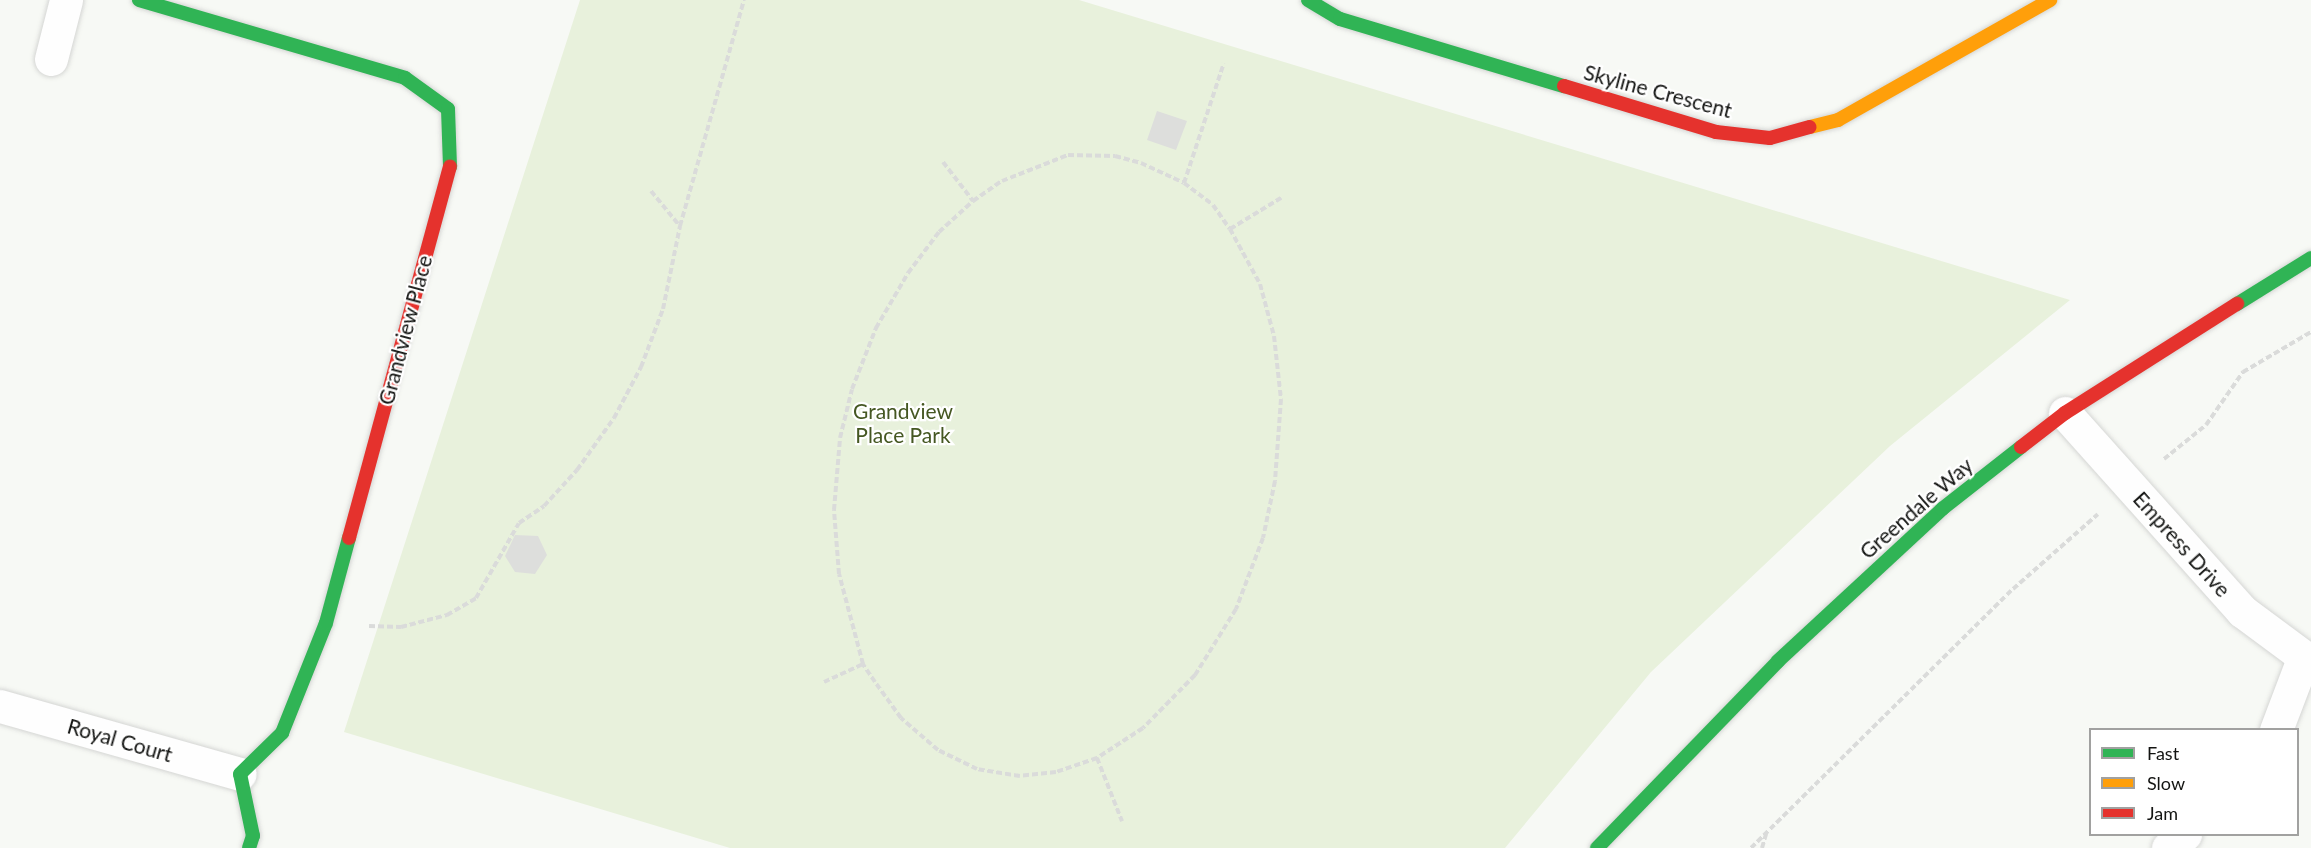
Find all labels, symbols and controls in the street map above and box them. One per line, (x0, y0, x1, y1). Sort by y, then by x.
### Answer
street label: Skyline Crescent (1581, 59, 1735, 123)
street label: Grandview Place (373, 252, 437, 408)
park label: Grandview Place Park (853, 398, 953, 448)
street label: Greendale Way (1854, 452, 1978, 564)
street label: Empress Drive (2128, 486, 2236, 602)
street label: Royal Court (65, 713, 175, 767)
legend (2089, 728, 2299, 836)
text: Fast (2147, 742, 2179, 764)
text: Slow (2147, 772, 2185, 794)
text: Jam (2147, 802, 2178, 824)

